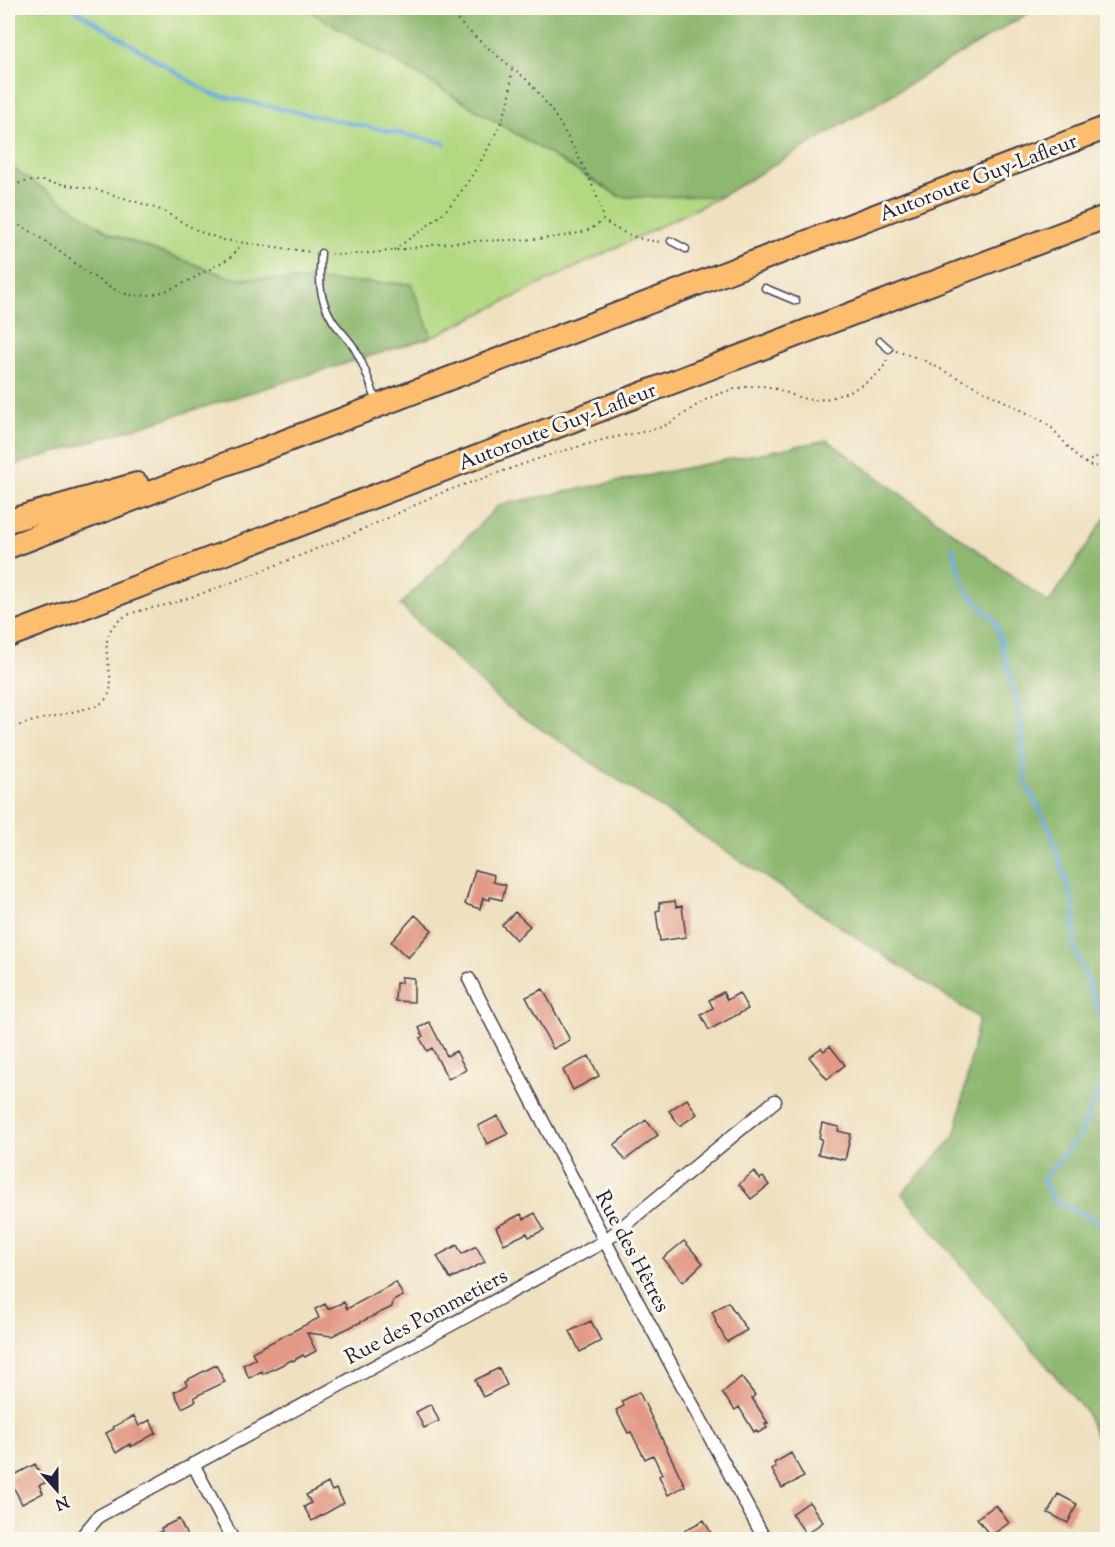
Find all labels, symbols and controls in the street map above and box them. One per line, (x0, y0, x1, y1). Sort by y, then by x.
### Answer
street label: Autoroute Guy-Lafleur (875, 127, 1082, 230)
street label: Autoroute Guy-Lafleur (454, 376, 661, 479)
street label: Rue des Hêtres (586, 1186, 676, 1318)
street label: Rue des Pommetiers (340, 1262, 514, 1373)
north arrow (27, 1460, 87, 1520)
text: N (51, 1489, 72, 1515)

